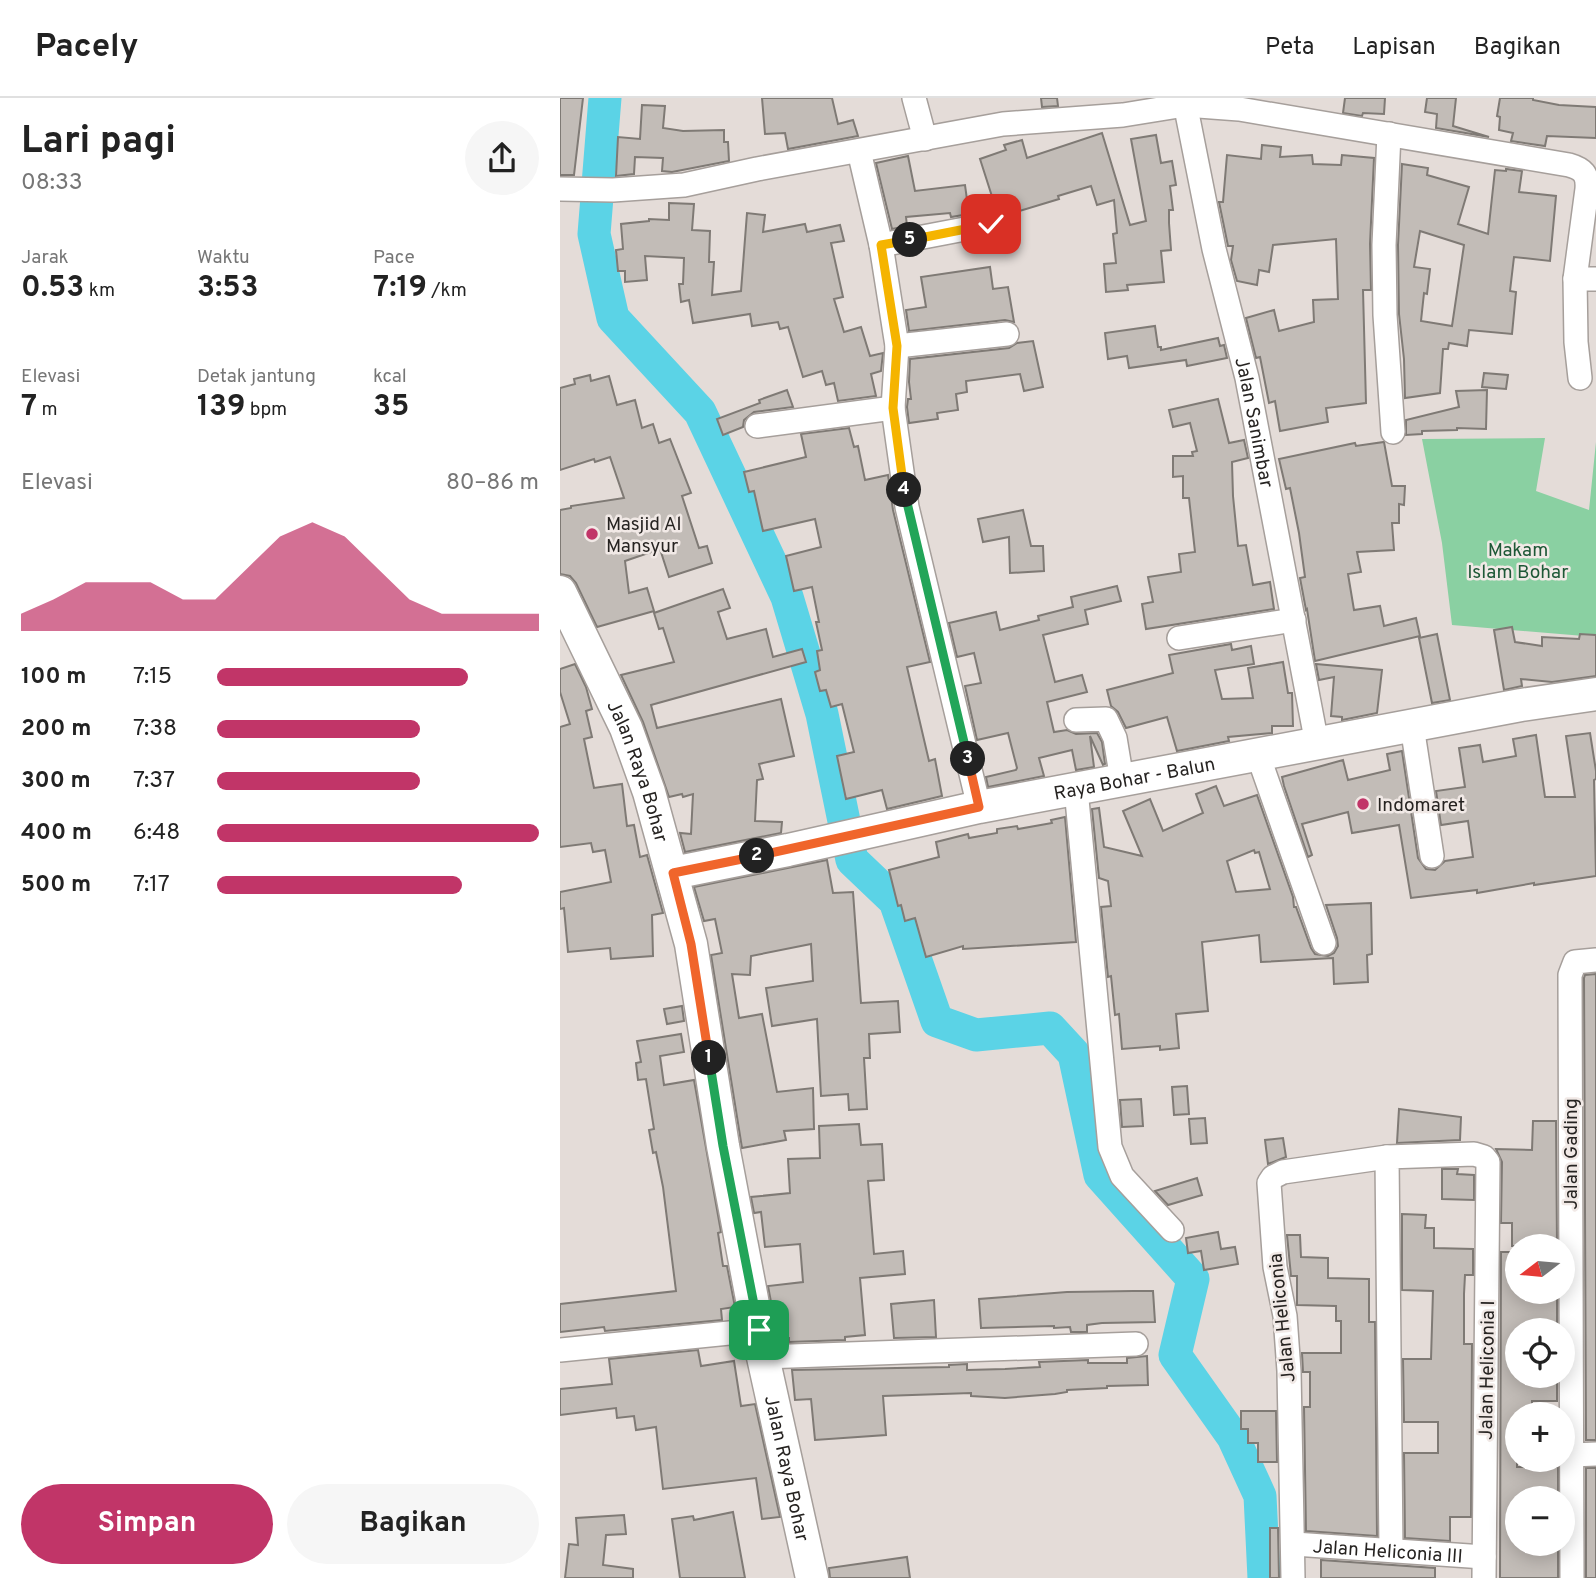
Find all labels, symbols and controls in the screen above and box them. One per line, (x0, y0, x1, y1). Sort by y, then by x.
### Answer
text: Pacely (35, 27, 138, 69)
text: Peta (1265, 33, 1314, 63)
text: Lapisan (1352, 33, 1436, 63)
text: Bagikan (1474, 33, 1561, 63)
text: Lari pagi (21, 118, 176, 167)
button: share (465, 121, 539, 195)
text: 08:33 (21, 169, 83, 198)
pin (961, 194, 1021, 254)
icon: check (972, 205, 1010, 243)
pin: 5 (892, 222, 928, 258)
text: 5 (904, 227, 915, 251)
text: Jarak (21, 246, 69, 270)
text: Waktu (197, 246, 250, 270)
text: Pace (373, 246, 415, 270)
text: 0.53 (21, 270, 84, 307)
text: 3:53 (197, 270, 259, 307)
text: 7:19 (373, 270, 427, 307)
text: km (84, 279, 115, 303)
text: /km (427, 279, 467, 303)
street label: Jalan Sanimbar (1228, 355, 1278, 490)
text: Elevasi (21, 365, 80, 389)
text: Detak jantung (197, 365, 316, 389)
text: kcal (373, 365, 407, 389)
text: 7 (21, 389, 37, 426)
text: 139 (197, 389, 245, 426)
text: 35 (373, 389, 409, 426)
text: m (37, 398, 58, 422)
text: bpm (245, 398, 287, 422)
text: Elevasi (21, 469, 93, 498)
text: 80–86 m (446, 469, 539, 498)
pin: 4 (886, 472, 922, 508)
text: 4 (897, 477, 910, 501)
place label: Masjid Al Mansyur (606, 513, 682, 559)
marker: Masjid Al Mansyur (584, 526, 600, 542)
park label: Makam Islam Bohar (1467, 539, 1569, 585)
text: 100 m (21, 663, 86, 692)
text: 7:15 (133, 663, 172, 692)
street label: Jalan Raya Bohar (600, 697, 672, 846)
text: 200 m (21, 715, 91, 744)
text: 7:38 (133, 715, 177, 744)
pin: 3 (950, 742, 986, 776)
text: 3 (962, 746, 973, 770)
street label: Raya Bohar - Balun (1052, 753, 1217, 807)
text: 300 m (21, 767, 91, 796)
text: 7:37 (133, 767, 175, 796)
place label: Indomaret (1377, 794, 1465, 818)
marker: Indomaret (1355, 796, 1371, 812)
text: 400 m (21, 819, 92, 848)
text: 6:48 (133, 819, 180, 848)
pin: 2 (740, 838, 774, 874)
text: 2 (751, 843, 762, 867)
text: 500 m (21, 871, 91, 900)
text: 7:17 (133, 871, 170, 900)
pin: 1 (692, 1040, 726, 1076)
text: 1 (705, 1045, 712, 1069)
street label: Jalan Gading (1560, 1098, 1584, 1210)
north arrow (1505, 1234, 1575, 1304)
map controls (1505, 1234, 1575, 1556)
street label: Jalan Heliconia (1264, 1252, 1302, 1384)
pin (729, 1300, 789, 1360)
street label: Jalan Heliconia I (1475, 1300, 1501, 1440)
icon: arrive (740, 1311, 778, 1349)
button: locate (1505, 1318, 1575, 1388)
street label: Jalan Raya Bohar (758, 1393, 814, 1545)
button: + (1505, 1402, 1575, 1472)
button: Simpan (21, 1484, 273, 1564)
button: Bagikan (287, 1484, 539, 1564)
button: − (1505, 1486, 1575, 1556)
street label: Jalan Heliconia III (1312, 1535, 1463, 1570)

